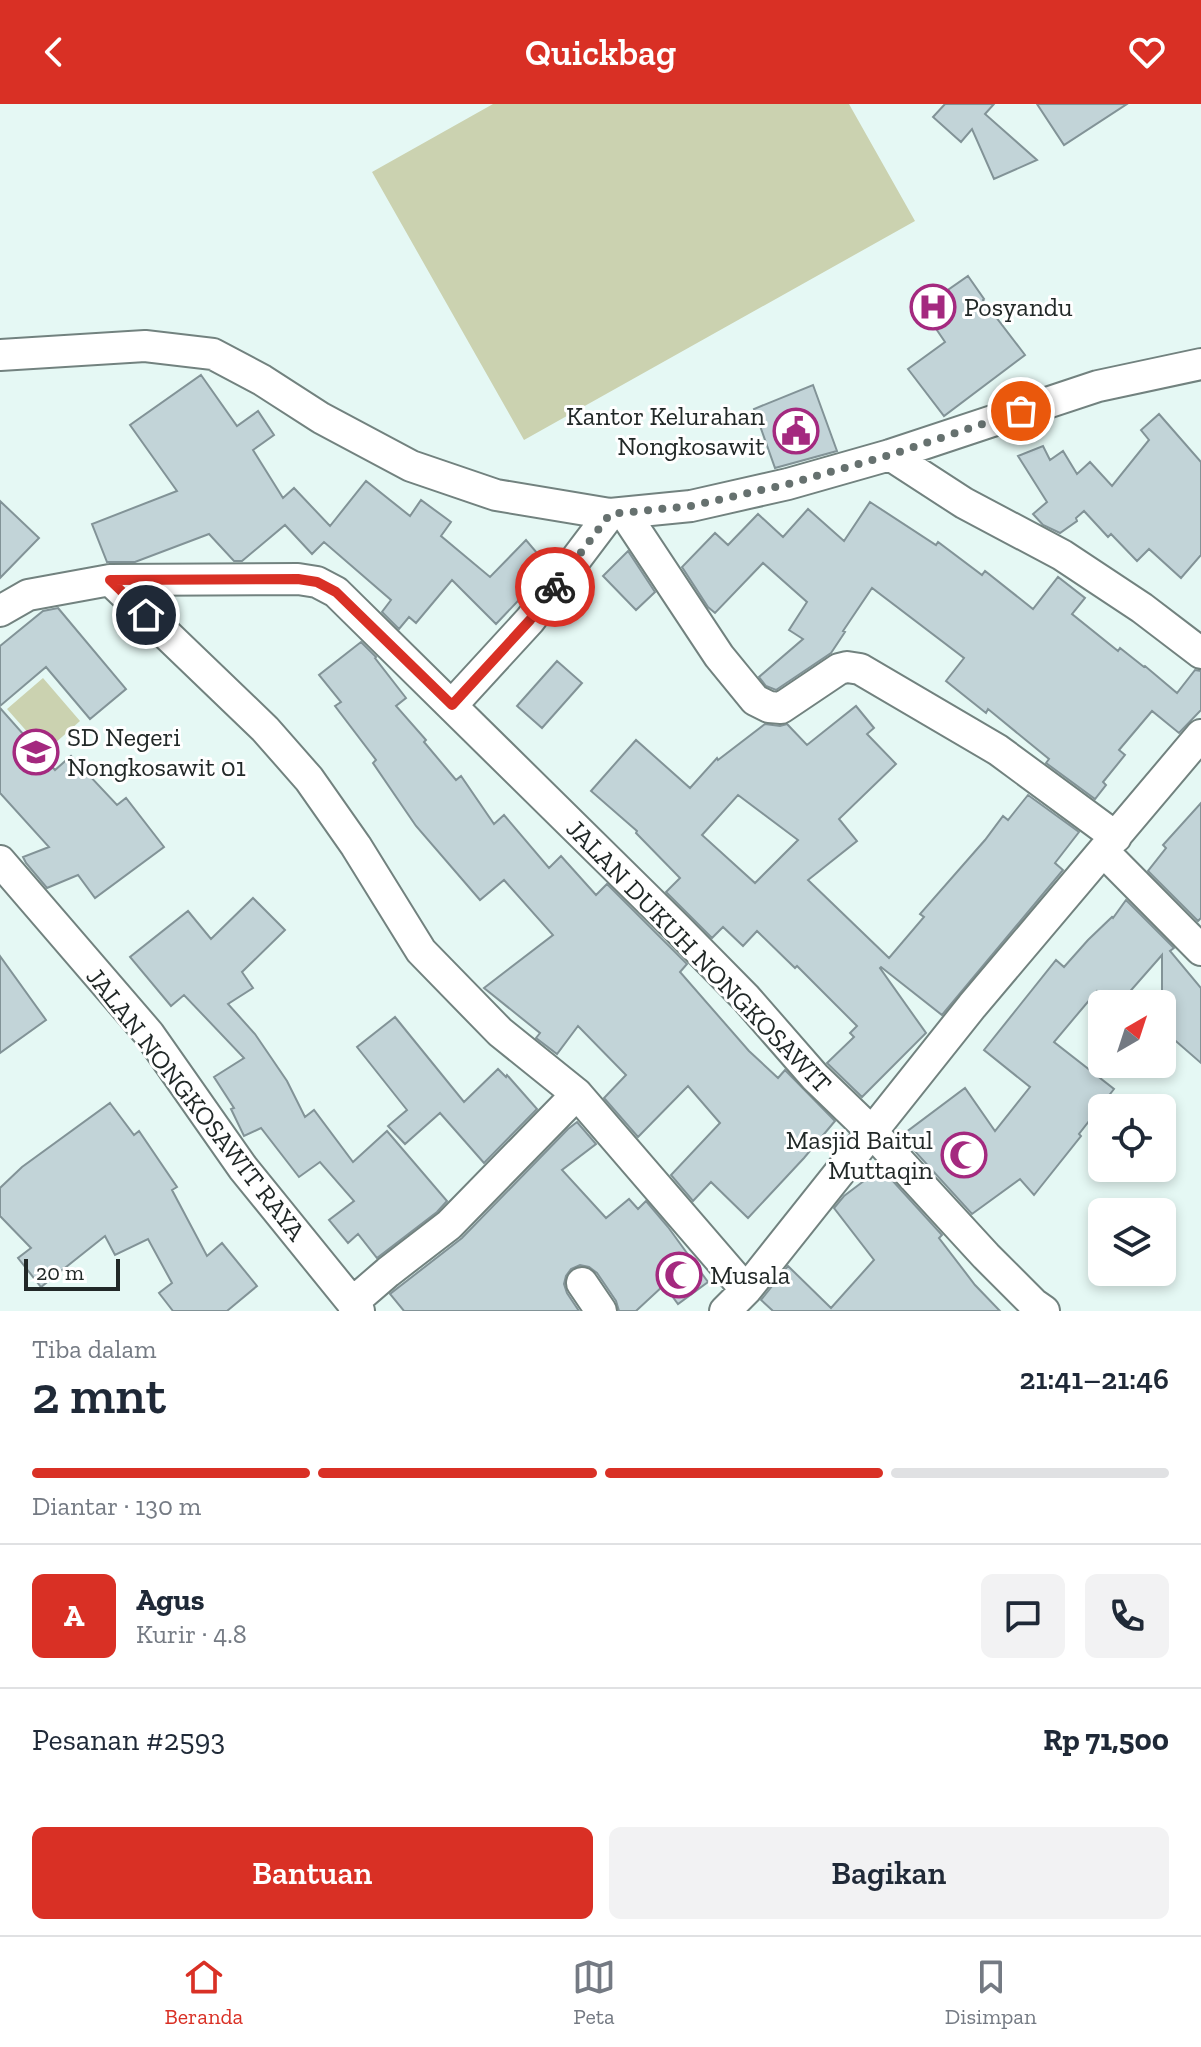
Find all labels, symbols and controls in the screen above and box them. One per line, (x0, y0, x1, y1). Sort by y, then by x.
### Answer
icon: back (32, 30, 76, 74)
icon: heart (1125, 30, 1169, 74)
text: Quickbag (525, 31, 676, 74)
hospital icon: Posyandu (909, 283, 957, 331)
place label: Posyandu (964, 291, 1073, 323)
pin (987, 377, 1055, 445)
icon: bag (999, 389, 1043, 433)
place label: Kantor Kelurahan Nongkosawit (566, 400, 765, 462)
public building icon: Kantor Kelurahan Nongkosawit (772, 407, 820, 455)
courier (515, 547, 595, 627)
icon: bike (533, 565, 577, 609)
pin (112, 581, 180, 649)
icon: home (124, 593, 168, 637)
place label: SD Negeri Nongkosawit 01 (67, 721, 246, 783)
school or university icon: SD Negeri Nongkosawit 01 (12, 728, 60, 776)
street label: JALAN DUKUH NONGKOSAWIT (560, 812, 838, 1100)
street label: JALAN NONGKOSAWIT RAYA (79, 961, 313, 1248)
north arrow (1088, 990, 1176, 1078)
map controls (1088, 990, 1176, 1286)
button: locate (1088, 1094, 1176, 1182)
place label: Masjid Baitul Muttaqin (786, 1124, 933, 1186)
mosque icon: Masjid Baitul Muttaqin (940, 1131, 988, 1179)
button: layers (1088, 1198, 1176, 1286)
mosque icon: Musala (655, 1251, 703, 1299)
scale bar (24, 1255, 120, 1291)
text: 20 m (36, 1259, 84, 1286)
place label: Musala (710, 1259, 791, 1291)
text: Tiba dalam (32, 1333, 157, 1365)
text: 21:41–21:46 (1020, 1361, 1169, 1397)
text: 2 mnt (32, 1364, 166, 1426)
text: Diantar · 130 m (32, 1490, 201, 1522)
button: chat (981, 1574, 1065, 1658)
button: phone (1085, 1574, 1169, 1658)
text: Agus (136, 1582, 205, 1618)
text: A (64, 1598, 84, 1634)
text: Kurir · 4.8 (136, 1618, 247, 1650)
text: Pesanan #2593 (32, 1722, 225, 1758)
text: Rp 71,500 (1043, 1722, 1169, 1758)
button: Bantuan (32, 1827, 593, 1919)
button: Bagikan (609, 1827, 1169, 1919)
tab: Beranda (164, 1955, 243, 2030)
tab: Peta (572, 1955, 616, 2030)
tab: Disimpan (945, 1955, 1037, 2030)

